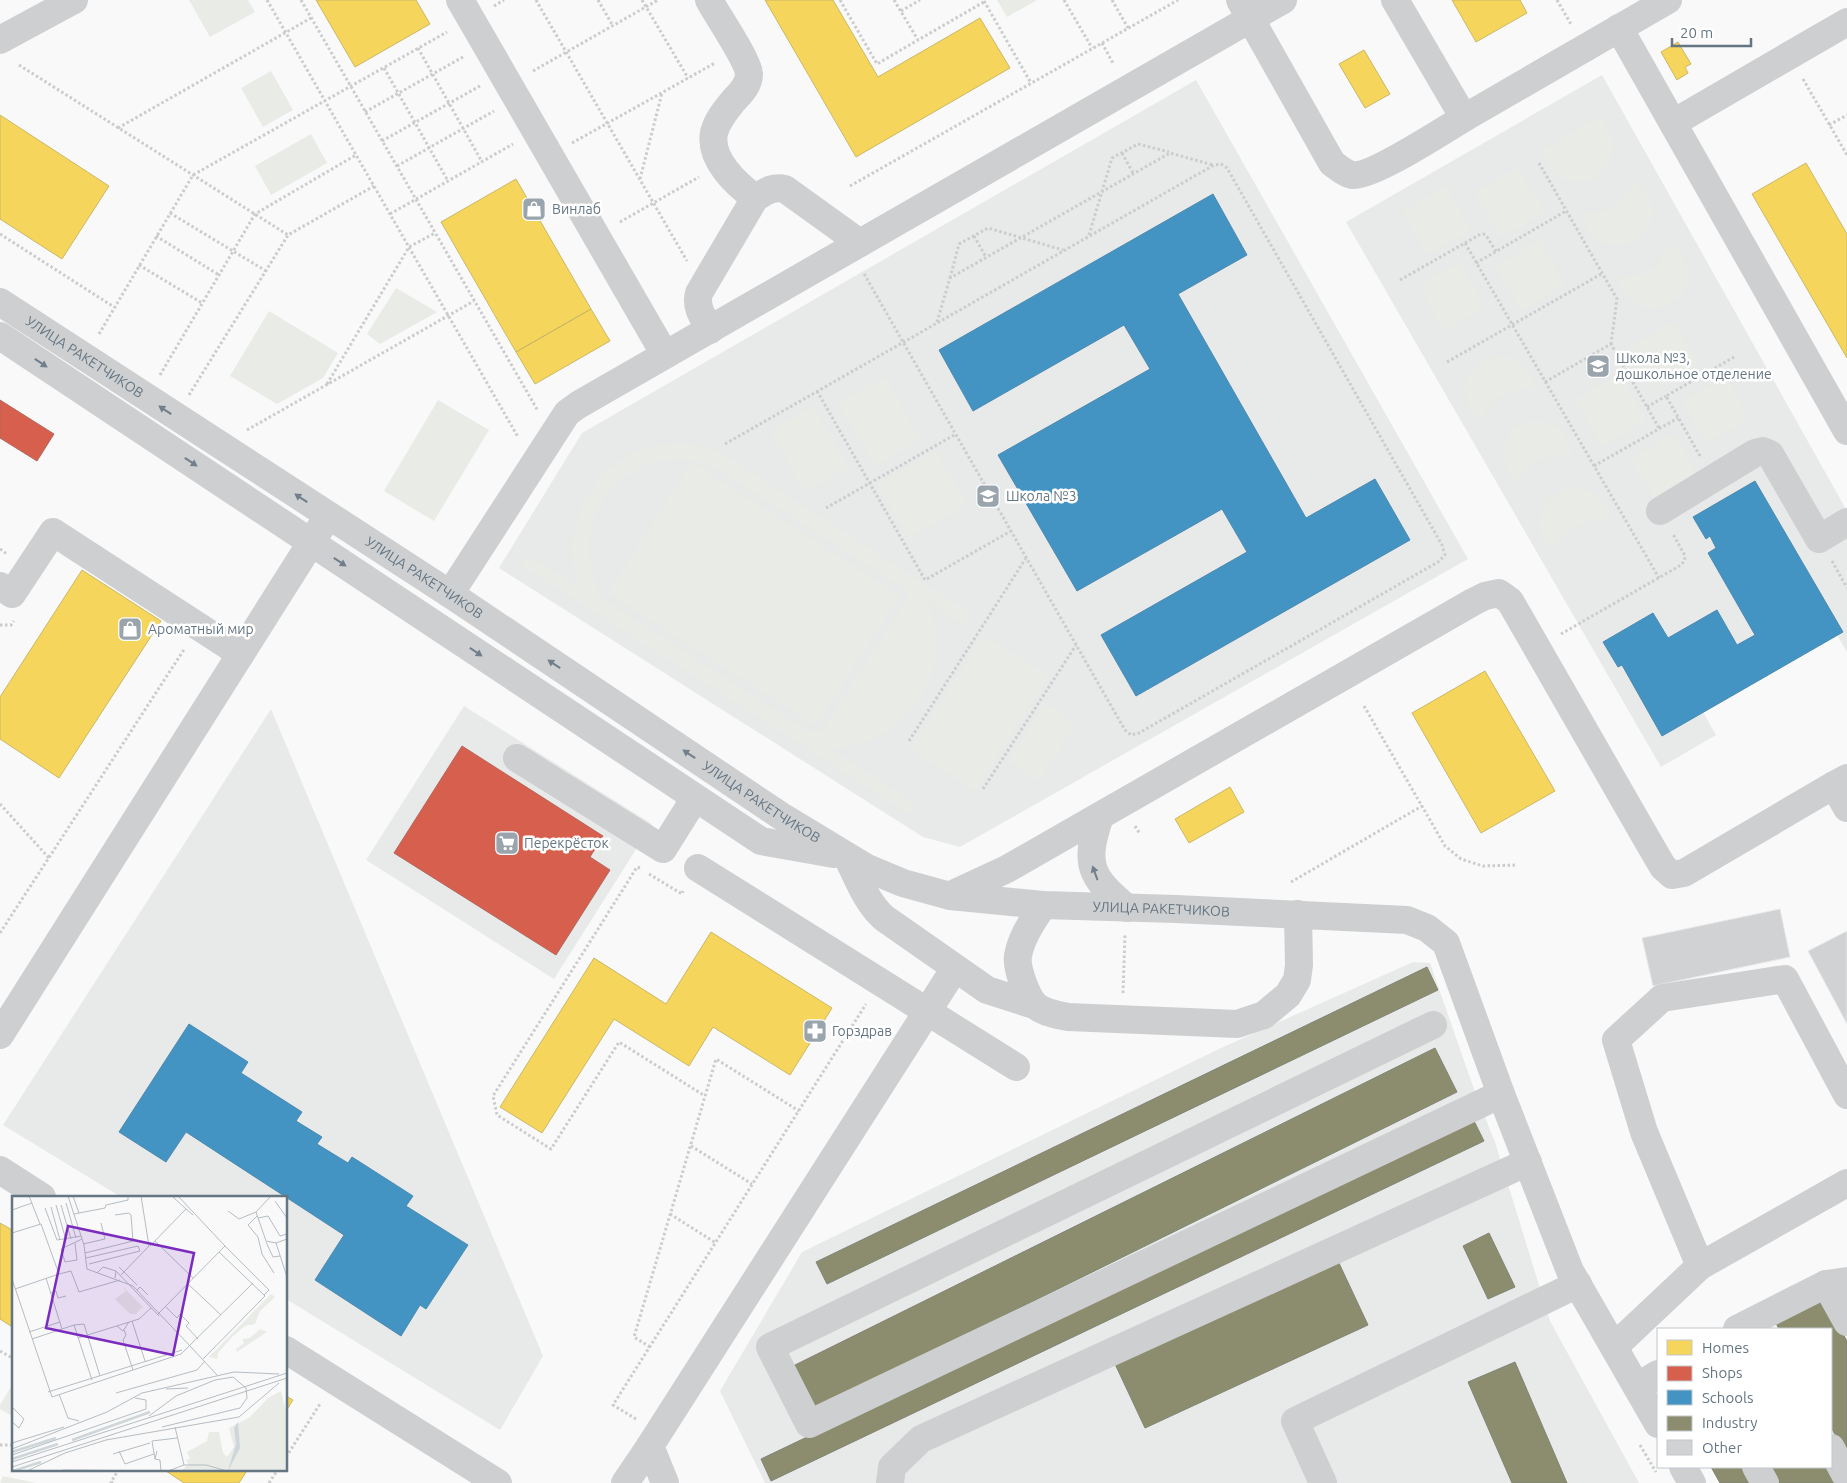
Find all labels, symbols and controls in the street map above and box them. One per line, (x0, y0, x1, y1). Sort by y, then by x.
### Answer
scale bar (1672, 15, 1751, 47)
text: 20 m (1680, 24, 1713, 41)
shop icon: Винлаб (521, 196, 547, 222)
place label: Винлаб (552, 201, 601, 217)
street label: УЛИЦА РАКЕТЧИКОВ (23, 313, 147, 401)
place label: Школа №3, дошкольное отделение (1616, 350, 1772, 382)
school or university icon: Школа №3, дошкольное отделение (1585, 353, 1611, 379)
one-way arrow (34, 358, 47, 367)
one-way arrow (158, 405, 171, 414)
one-way arrow (184, 457, 197, 467)
school or university icon: Школа №3 (975, 483, 1001, 509)
place label: Школа №3 (1006, 488, 1077, 504)
one-way arrow (294, 494, 307, 503)
street label: УЛИЦА РАКЕТЧИКОВ (363, 533, 486, 622)
one-way arrow (334, 557, 347, 567)
shop icon: Ароматный мир (117, 616, 143, 642)
place label: Ароматный мир (148, 621, 254, 637)
one-way arrow (469, 647, 483, 657)
one-way arrow (547, 659, 561, 669)
one-way arrow (682, 749, 696, 759)
street label: УЛИЦА РАКЕТЧИКОВ (700, 758, 823, 846)
supermarket icon: Перекрёсток (494, 830, 520, 856)
place label: Перекрёсток (524, 835, 609, 851)
one-way arrow (1091, 865, 1098, 880)
street label: УЛИЦА РАКЕТЧИКОВ (1092, 898, 1230, 920)
pharmacy icon: Горздрав (802, 1018, 828, 1044)
place label: Горздрав (832, 1023, 892, 1039)
inset map (12, 1196, 288, 1470)
legend (1657, 1328, 1832, 1468)
text: Homes (1702, 1339, 1749, 1356)
text: Shops (1702, 1364, 1743, 1381)
text: Schools (1702, 1389, 1753, 1406)
text: Industry (1702, 1414, 1757, 1431)
text: Other (1702, 1439, 1742, 1456)

